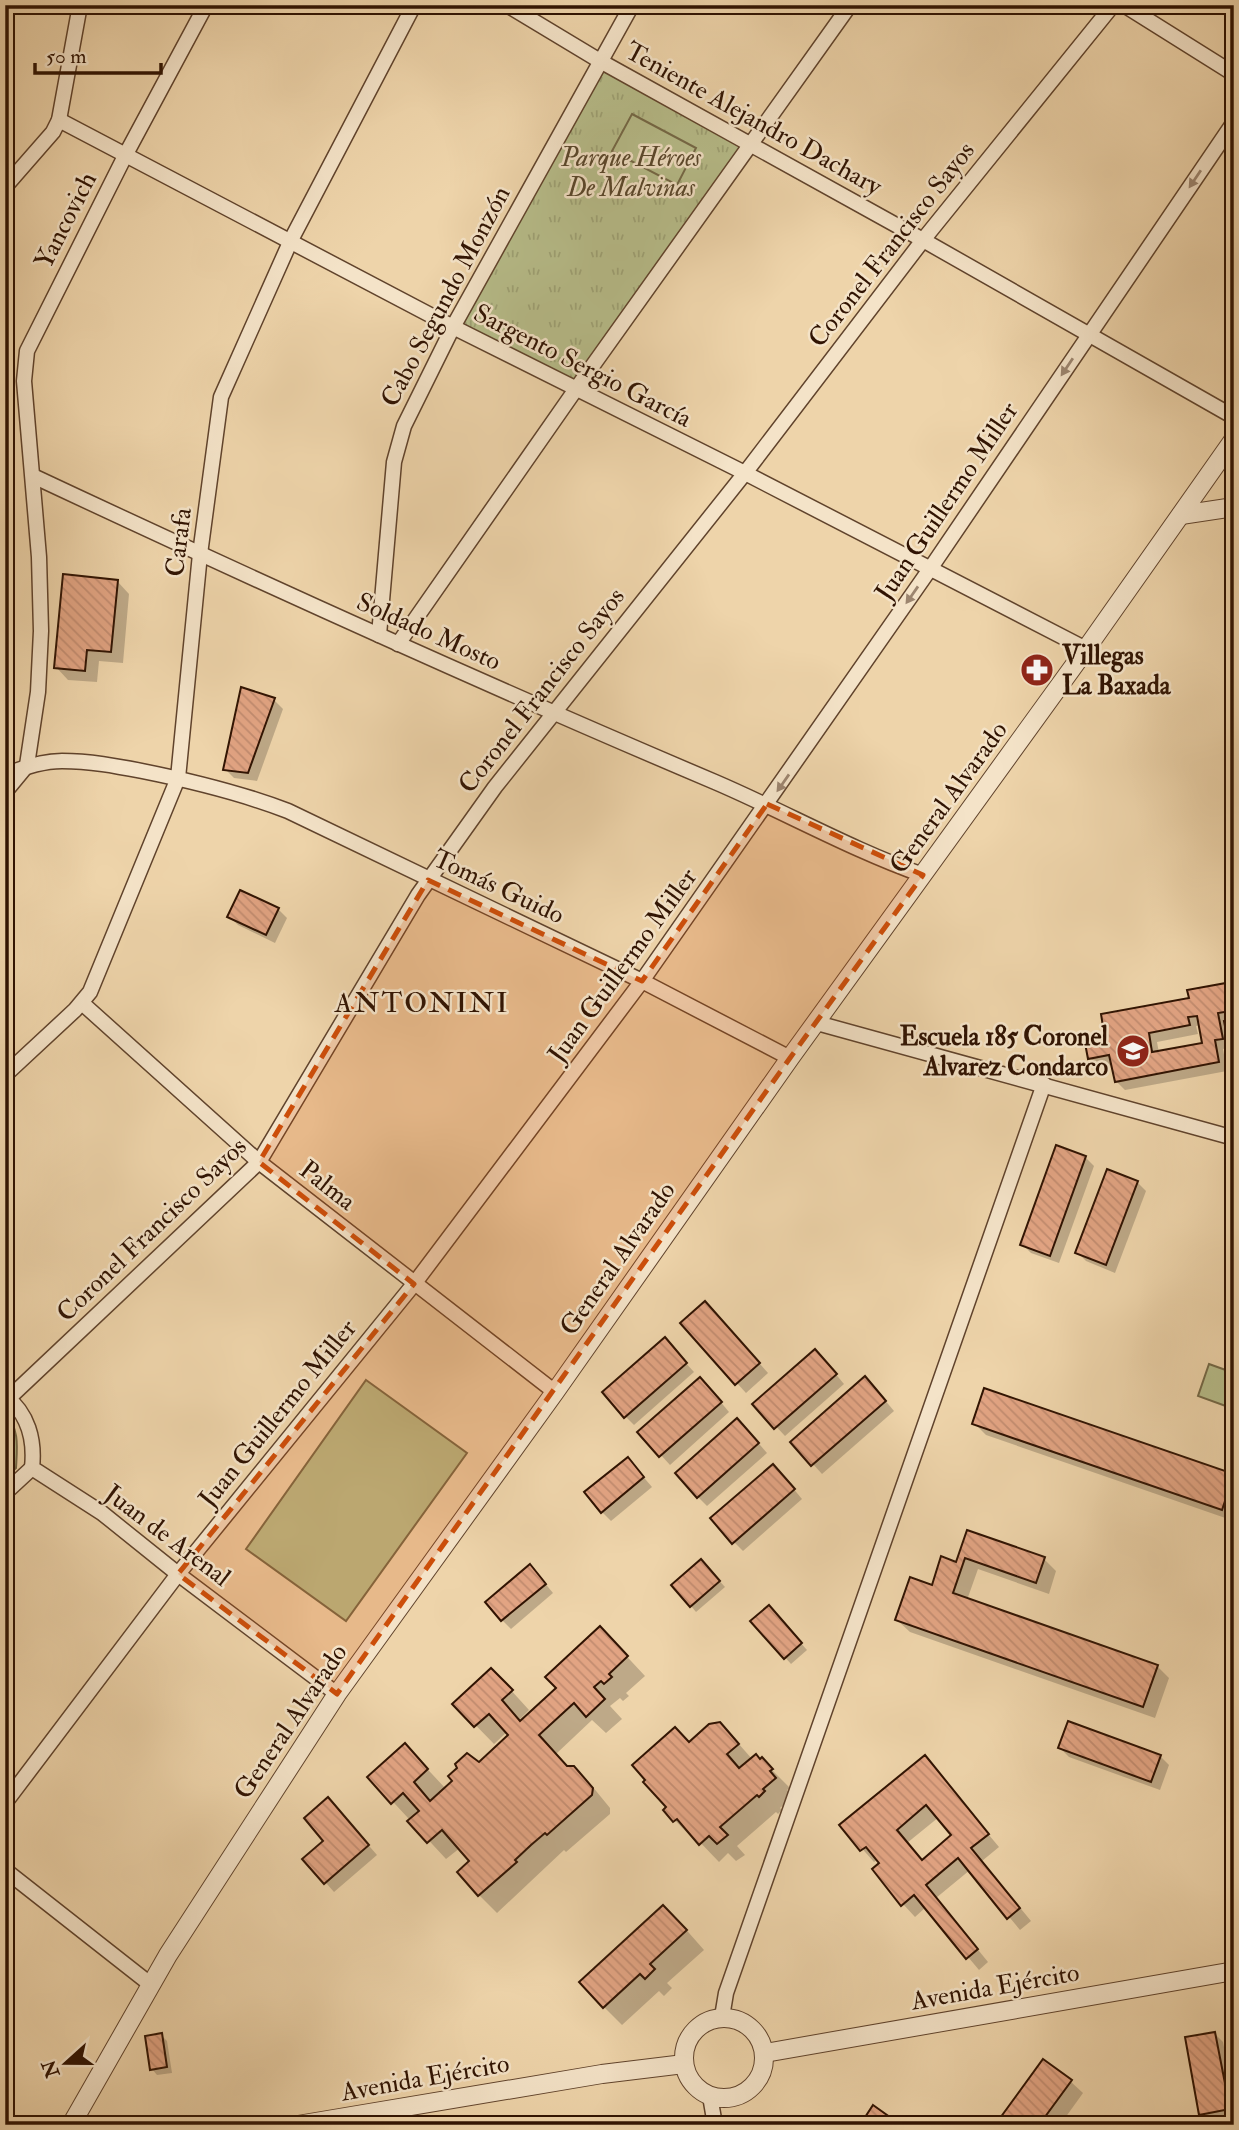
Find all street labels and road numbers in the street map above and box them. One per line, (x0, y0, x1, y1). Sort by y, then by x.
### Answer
street label: Teniente Alejandro Dachary (620, 35, 888, 203)
street label: Coronel Francisco Sayos (802, 136, 982, 354)
street label: Yancovich (28, 166, 104, 274)
street label: Cabo Segundo Monzón (374, 181, 518, 412)
street label: Sargento Sergio García (468, 297, 697, 435)
street label: Juan Guillermo Miller (868, 396, 1025, 608)
street label: Carafa (159, 506, 199, 578)
street label: Coronel Francisco Sayos (452, 582, 632, 800)
street label: Soldado Mosto (351, 586, 506, 678)
street label: General Alvarado (883, 715, 1015, 880)
street label: Tomás Guido (428, 843, 569, 931)
street label: Juan Guillermo Miller (541, 862, 704, 1070)
street label: Coronel Francisco Sayos (50, 1131, 253, 1329)
street label: Palma (293, 1154, 362, 1218)
street label: General Alvarado (553, 1176, 683, 1342)
street label: Juan Guillermo Miller (191, 1313, 364, 1515)
street label: Juan de Arenal (97, 1477, 237, 1594)
street label: General Alvarado (227, 1638, 354, 1805)
street label: Avenida Ejército (908, 1956, 1082, 2018)
street label: Avenida Ejército (338, 2047, 512, 2109)

